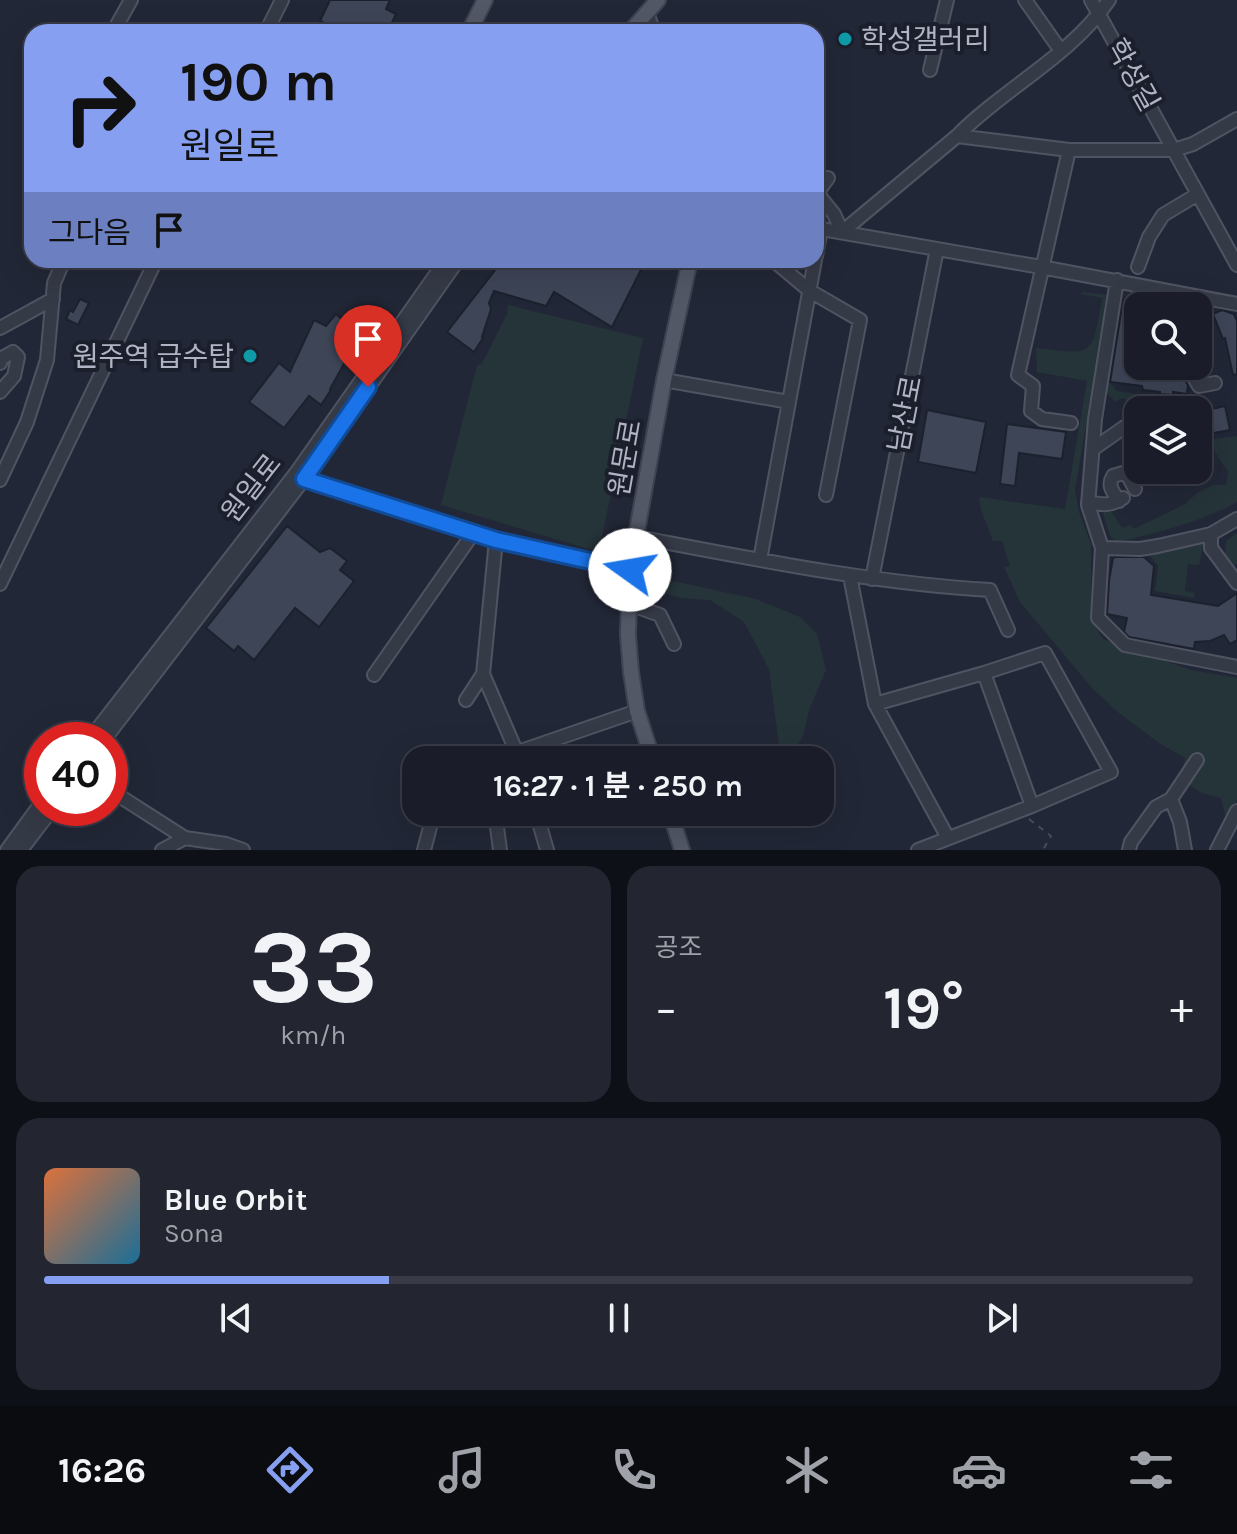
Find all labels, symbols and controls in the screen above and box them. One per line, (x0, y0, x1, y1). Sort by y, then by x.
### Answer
place label: 학성갤러리 (861, 23, 990, 56)
marker: 학성갤러리 (836, 30, 854, 48)
street label: 학성길 (1100, 33, 1166, 117)
text: 190 m (180, 49, 337, 114)
icon: right (48, 56, 152, 160)
text: 원일로 (180, 125, 279, 167)
icon: arrive (147, 208, 191, 252)
text: 그다음 (48, 215, 131, 251)
map controls (1124, 292, 1212, 484)
button: search (1124, 292, 1212, 380)
pin (334, 305, 402, 387)
icon: arrive (346, 317, 390, 361)
place label: 원주역 급수탑 (73, 340, 234, 373)
marker: 원주역 급수탑 (241, 347, 259, 365)
street label: 남산로 (881, 373, 929, 455)
button: layers (1124, 396, 1212, 484)
street label: 원문로 (602, 417, 648, 499)
street label: 원일로 (214, 447, 288, 529)
position arrow (588, 528, 672, 612)
speed limit sign: 40 (24, 722, 128, 826)
text: 16:27 · 1 분 · 250 m (493, 768, 743, 804)
text: 33 (249, 907, 378, 1028)
text: 공조 (655, 932, 702, 963)
text: 19° (883, 973, 964, 1043)
text: − (655, 983, 678, 1034)
text: + (1170, 983, 1193, 1034)
text: km/h (280, 1020, 346, 1051)
text: Blue Orbit (164, 1182, 307, 1218)
text: Sona (164, 1218, 224, 1249)
icon: previous (214, 1296, 258, 1340)
icon: pause (597, 1296, 641, 1340)
icon: next (980, 1296, 1024, 1340)
icon: directions (262, 1442, 318, 1498)
icon: music (434, 1442, 490, 1498)
icon: phone (606, 1442, 662, 1498)
icon: climate (779, 1442, 835, 1498)
icon: car (951, 1442, 1007, 1498)
icon: filters (1123, 1442, 1179, 1498)
text: 16:26 (58, 1449, 146, 1491)

